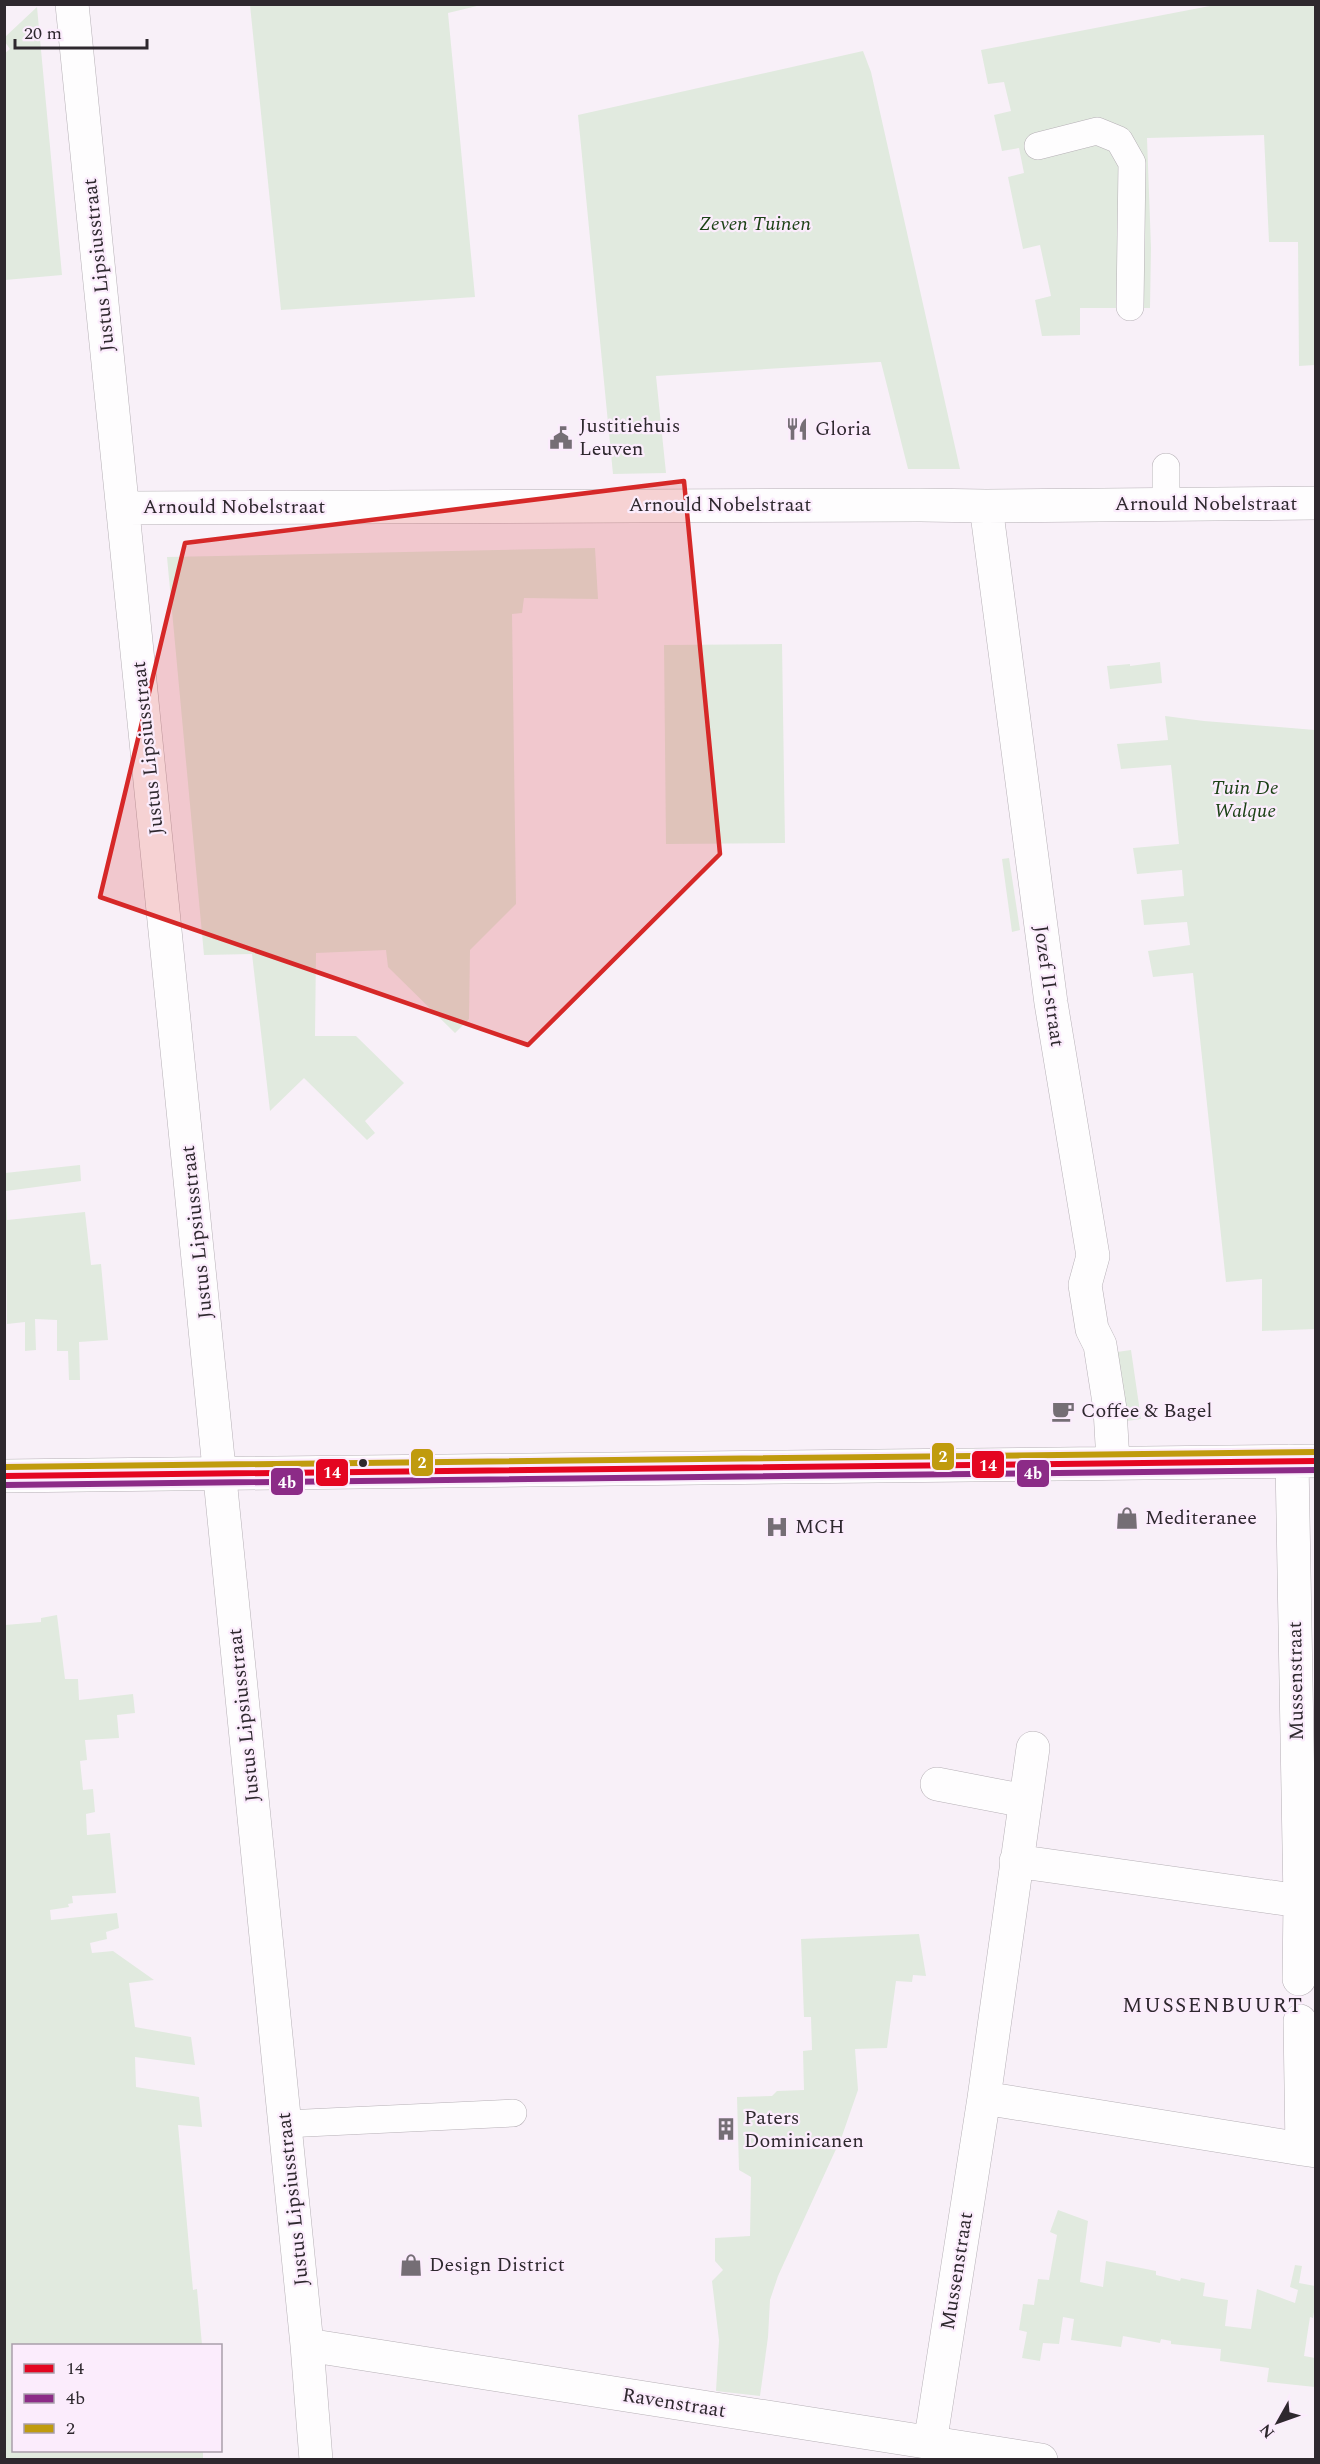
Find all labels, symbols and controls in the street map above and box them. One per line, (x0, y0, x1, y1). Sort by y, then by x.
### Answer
scale bar (15, 12, 147, 50)
text: 20 m (24, 20, 62, 47)
street label: Justus Lipsiusstraat (75, 177, 123, 353)
park label: Zeven Tuinen (699, 209, 811, 239)
place label: Justitiehuis Leuven (579, 411, 680, 464)
place label: Gloria (815, 414, 871, 444)
restaurant icon: Gloria (784, 416, 810, 442)
public building icon: Justitiehuis Leuven (548, 425, 574, 451)
street label: Arnould Nobelstraat (1115, 489, 1297, 519)
street label: Arnould Nobelstraat (629, 490, 811, 520)
street label: Arnould Nobelstraat (143, 492, 325, 522)
street label: Justus Lipsiusstraat (124, 660, 172, 836)
park label: Tuin De Walque (1211, 773, 1279, 826)
street label: Jozef II-straat (1026, 923, 1072, 1049)
street label: Justus Lipsiusstraat (173, 1144, 221, 1320)
place label: Coffee & Bagel (1081, 1396, 1212, 1426)
cafe icon: Coffee & Bagel (1050, 1398, 1076, 1424)
line badge: 2 (931, 1442, 955, 1471)
text: 2 (939, 1445, 948, 1469)
line badge: 2 (410, 1448, 434, 1477)
line badge: 14 (971, 1450, 1005, 1479)
text: 2 (418, 1451, 427, 1475)
text: 14 (979, 1454, 997, 1478)
unlabelled marker (357, 1457, 369, 1469)
line badge: 14 (315, 1458, 349, 1487)
line badge: 4b (1016, 1459, 1050, 1488)
text: 14 (323, 1461, 341, 1485)
text: 4b (1024, 1462, 1042, 1486)
line badge: 4b (270, 1467, 304, 1496)
text: 4b (278, 1471, 296, 1495)
place label: Mediteranee (1145, 1503, 1257, 1533)
shop icon: Mediteranee (1114, 1505, 1140, 1531)
place label: MCH (795, 1512, 845, 1542)
hospital icon: MCH (764, 1514, 790, 1540)
street label: Mussenstraat (1280, 1621, 1312, 1741)
street label: Justus Lipsiusstraat (220, 1627, 268, 1803)
district label: MUSSENBUURT (1122, 1990, 1304, 2022)
place label: Paters Dominicanen (744, 2103, 864, 2156)
street label: Justus Lipsiusstraat (269, 2111, 317, 2287)
building icon: Paters Dominicanen (713, 2116, 739, 2142)
street label: Mussenstraat (933, 2210, 981, 2332)
place label: Design District (429, 2250, 565, 2280)
shop icon: Design District (398, 2252, 424, 2278)
legend (12, 2344, 222, 2452)
text: 14 (66, 2355, 84, 2382)
street label: Ravenstraat (620, 2380, 728, 2426)
text: 4b (66, 2385, 85, 2412)
north arrow (1248, 2392, 1308, 2452)
text: 2 (66, 2415, 75, 2442)
text: N (1254, 2418, 1281, 2444)

